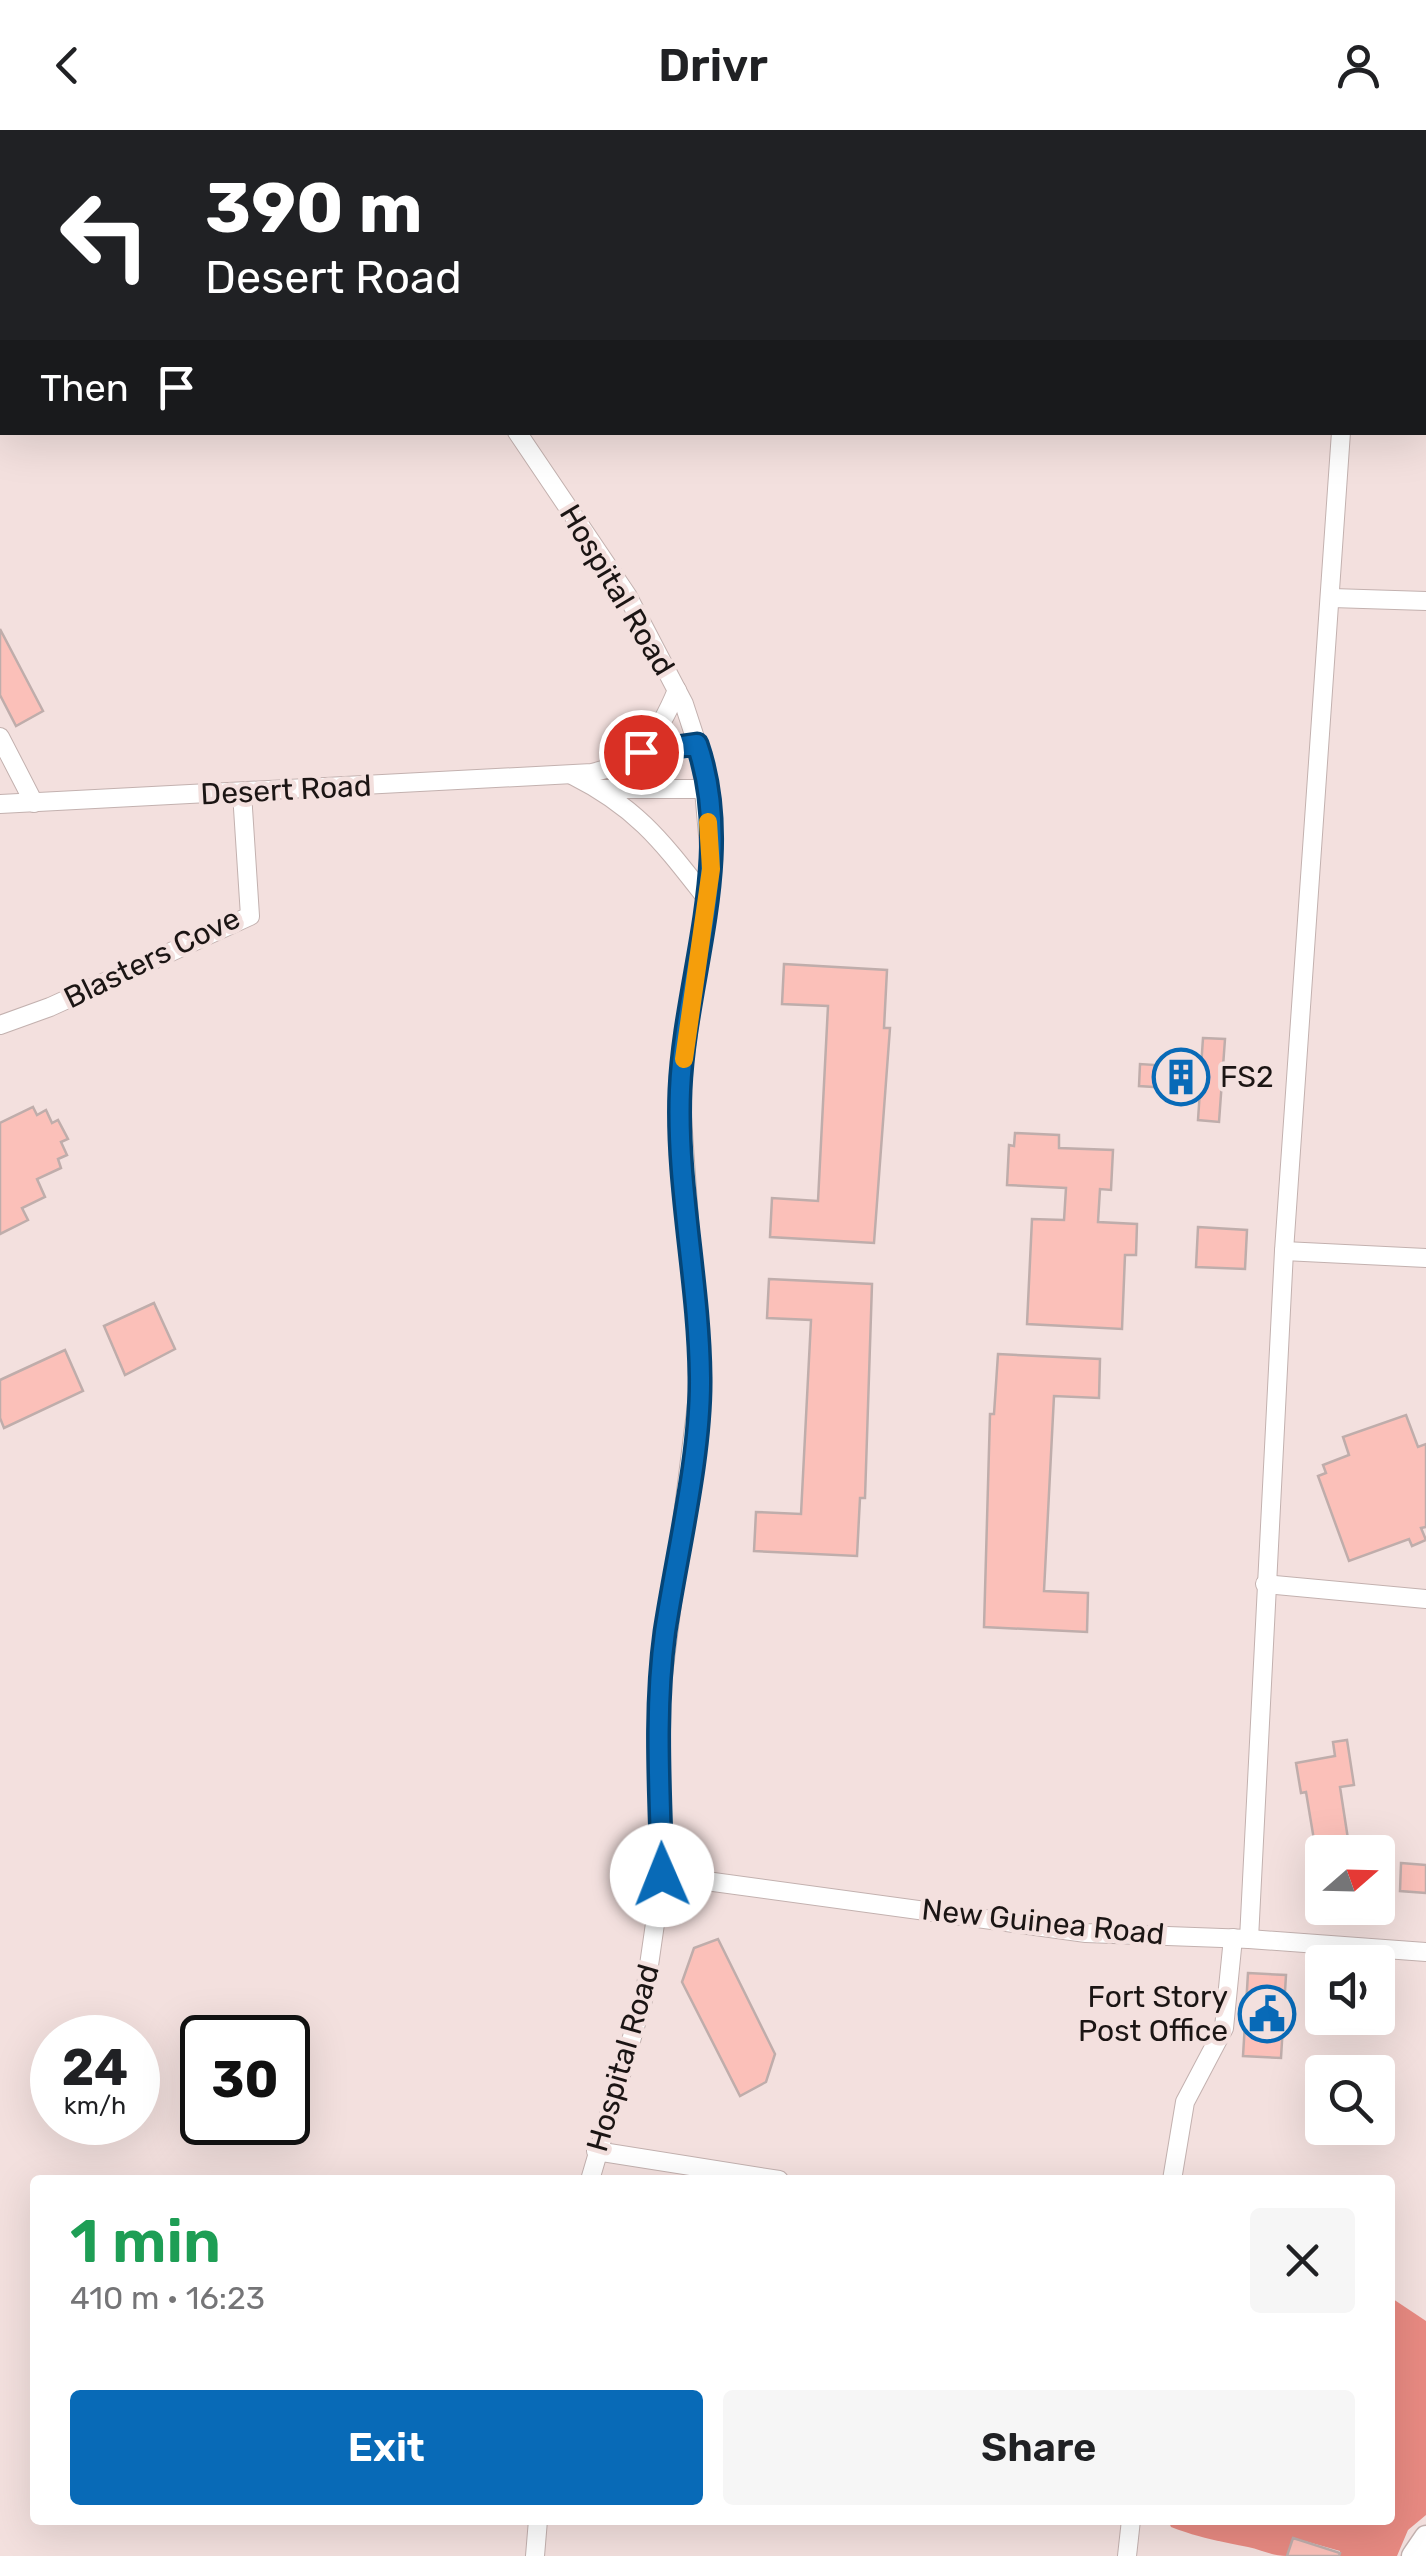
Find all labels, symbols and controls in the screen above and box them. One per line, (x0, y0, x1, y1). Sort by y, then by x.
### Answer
icon: back (40, 38, 95, 93)
icon: person (1331, 38, 1386, 93)
text: Drivr (658, 39, 768, 92)
text: 390 m (205, 167, 423, 250)
icon: left (40, 170, 170, 300)
text: Desert Road (205, 251, 462, 304)
icon: arrive (149, 360, 204, 415)
text: Then (40, 365, 129, 411)
street label: Hospital Road (552, 498, 682, 682)
pin (599, 710, 684, 795)
icon: arrive (614, 725, 669, 780)
street label: Desert Road (200, 768, 372, 812)
street label: Blasters Cove (58, 900, 246, 1016)
building icon: FS2 (1151, 1047, 1211, 1107)
place label: FS2 (1220, 1059, 1274, 1095)
position arrow (610, 1823, 714, 1927)
north arrow (1305, 1835, 1395, 1925)
map controls (1305, 1835, 1395, 2145)
street label: New Guinea Road (920, 1891, 1166, 1953)
button: sound (1305, 1945, 1395, 2035)
street label: Hospital Road (579, 1960, 667, 2156)
place label: Fort Story Post Office (1078, 1979, 1228, 2049)
public building icon: Fort Story Post Office (1237, 1984, 1297, 2044)
speed limit sign: 30 (180, 2015, 310, 2145)
text: 24 (62, 2038, 128, 2098)
button: search (1305, 2055, 1395, 2145)
text: km/h (64, 2091, 126, 2120)
text: 1 min (70, 2206, 221, 2277)
button: close (1250, 2208, 1355, 2313)
text: 410 m · 16:23 (70, 2279, 265, 2317)
button: Exit (70, 2390, 703, 2505)
button: Share (723, 2390, 1355, 2505)

